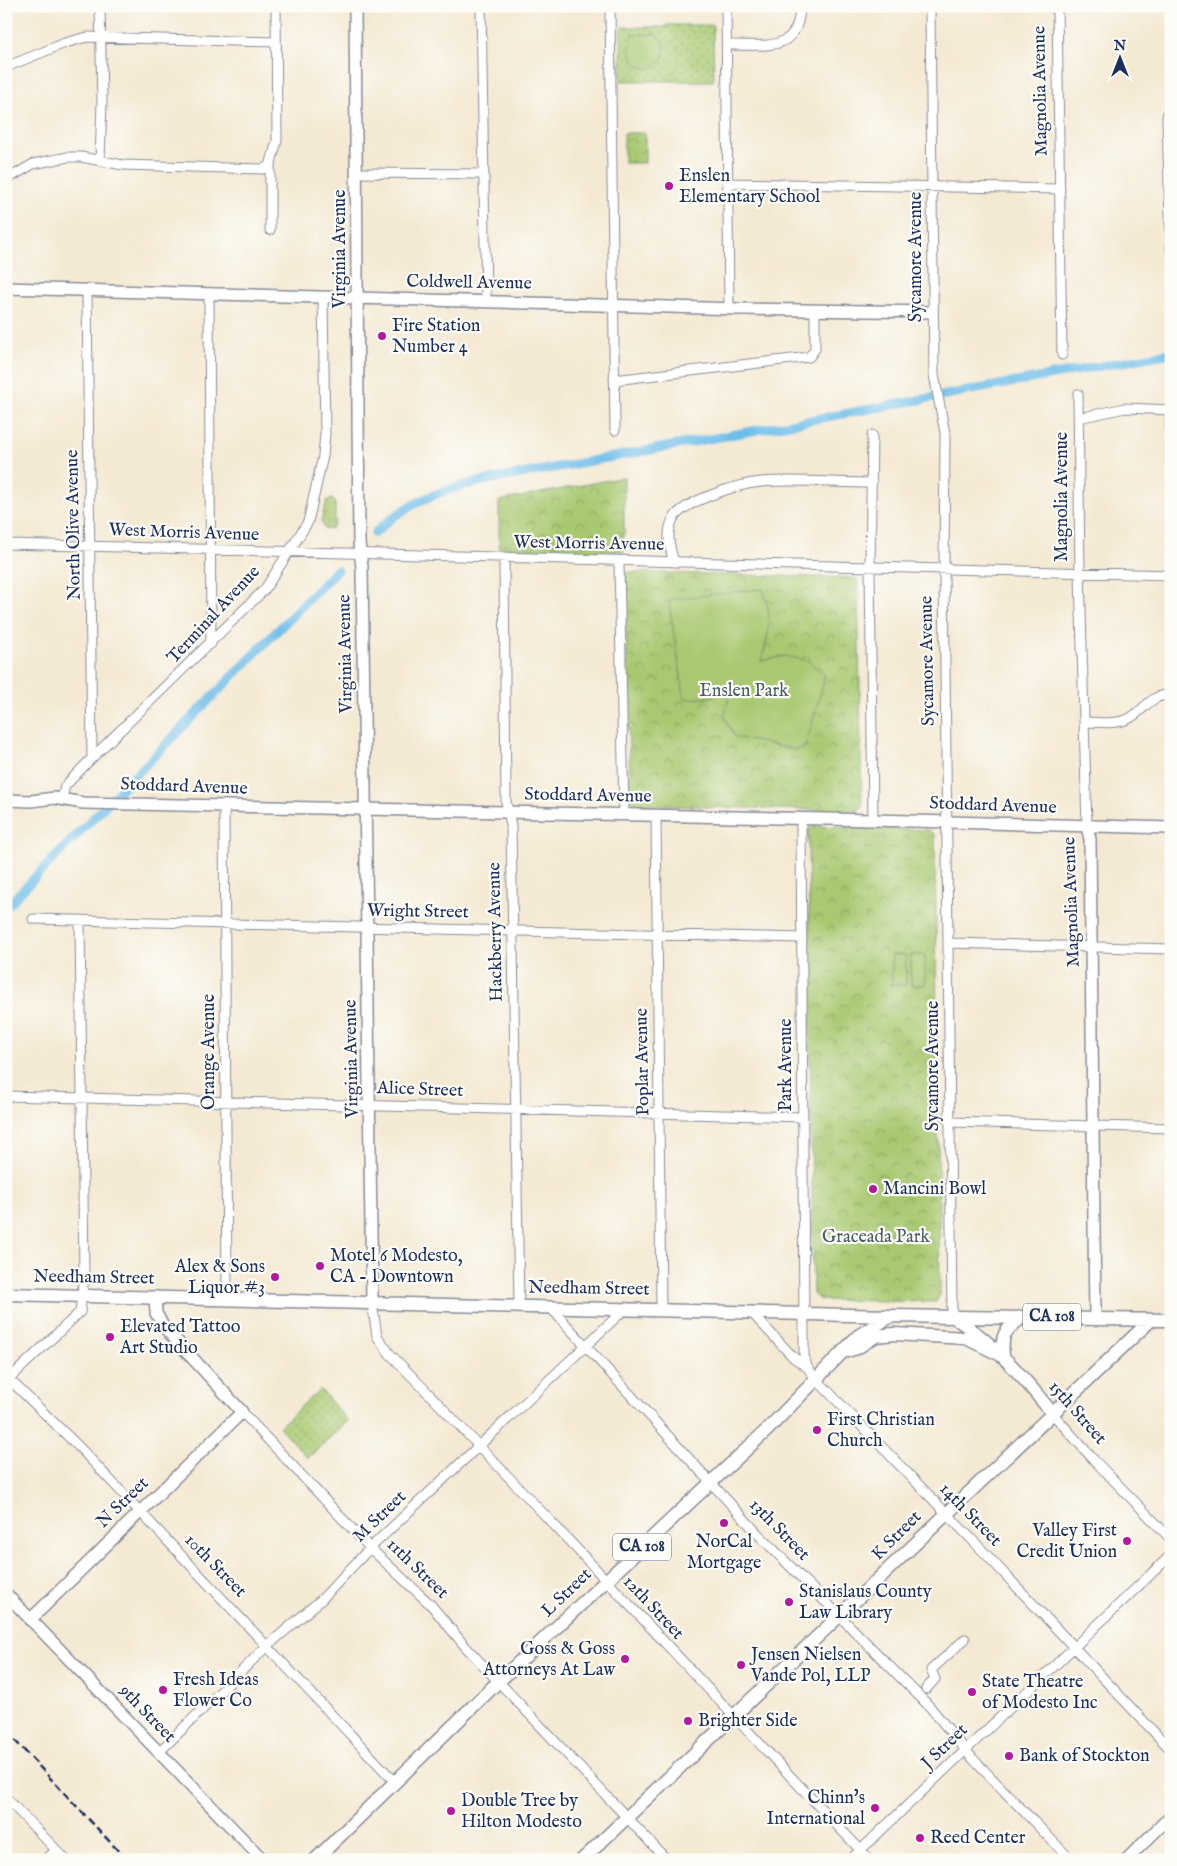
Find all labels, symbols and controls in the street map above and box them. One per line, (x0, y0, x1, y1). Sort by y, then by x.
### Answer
street label: Magnolia Avenue (1028, 26, 1054, 156)
north arrow (1094, 32, 1144, 82)
text: N (1113, 37, 1126, 55)
place label: Enslen Elementary School (679, 165, 820, 209)
marker: Enslen Elementary School (663, 180, 675, 192)
street label: Virginia Avenue (329, 190, 352, 309)
street label: Sycamore Avenue (905, 192, 928, 322)
street label: Coldwell Avenue (406, 270, 532, 296)
place label: Fire Station Number 4 (392, 315, 481, 359)
marker: Fire Station Number 4 (376, 330, 388, 342)
street label: Magnolia Avenue (1051, 432, 1074, 562)
street label: North Olive Avenue (61, 449, 87, 601)
street label: West Morris Avenue (108, 519, 260, 547)
street label: West Morris Avenue (513, 531, 665, 557)
street label: Terminal Avenue (162, 561, 266, 669)
street label: Virginia Avenue (333, 594, 359, 715)
street label: Sycamore Avenue (915, 596, 941, 726)
park label: Enslen Park (699, 680, 789, 703)
street label: Stoddard Avenue (120, 773, 248, 801)
street label: Stoddard Avenue (524, 783, 652, 809)
street label: Stoddard Avenue (929, 792, 1057, 820)
street label: Magnolia Avenue (1058, 837, 1086, 967)
street label: Hackberry Avenue (483, 862, 509, 1002)
street label: Wright Street (367, 900, 469, 924)
street label: Orange Avenue (198, 994, 221, 1110)
street label: Virginia Avenue (339, 999, 365, 1120)
street label: Sycamore Avenue (922, 1001, 945, 1131)
street label: Poplar Avenue (631, 1008, 655, 1116)
street label: Park Avenue (775, 1018, 798, 1112)
street label: Alice Street (375, 1077, 464, 1103)
place label: Mancini Bowl (883, 1178, 986, 1201)
marker: Mancini Bowl (867, 1183, 879, 1195)
park label: Graceada Park (822, 1226, 930, 1249)
place label: Motel 6 Modesto, CA - Downtown (330, 1245, 463, 1289)
place label: Alex & Sons Liquor #3 (174, 1256, 265, 1300)
marker: Motel 6 Modesto, CA - Downtown (314, 1260, 326, 1272)
street label: Needham Street (33, 1265, 155, 1291)
marker: Alex & Sons Liquor #3 (269, 1271, 281, 1283)
street label: Needham Street (528, 1276, 650, 1302)
road number: CA 108 (1023, 1304, 1081, 1330)
place label: Elevated Tattoo Art Studio (119, 1316, 241, 1360)
marker: Elevated Tattoo Art Studio (104, 1331, 116, 1343)
street label: 15th Street (1043, 1376, 1111, 1450)
place label: First Christian Church (827, 1409, 935, 1453)
marker: First Christian Church (811, 1424, 823, 1436)
street label: N Street (92, 1472, 154, 1534)
street label: 14th Street (934, 1478, 1006, 1552)
street label: M Street (348, 1486, 412, 1548)
street label: 13th Street (744, 1494, 814, 1566)
street label: K Street (867, 1506, 927, 1566)
marker: NorCal Mortgage (718, 1517, 730, 1529)
place label: Valley First Credit Union (1017, 1520, 1117, 1564)
street label: 10th Street (179, 1529, 251, 1603)
place label: NorCal Mortgage (687, 1531, 761, 1575)
street label: 11th Street (381, 1534, 453, 1604)
road number: CA 108 (613, 1534, 671, 1560)
marker: Valley First Credit Union (1121, 1535, 1133, 1547)
street label: L Street (537, 1563, 597, 1623)
street label: 12th Street (617, 1571, 689, 1645)
place label: Stanislaus County Law Library (799, 1581, 932, 1625)
marker: Stanislaus County Law Library (783, 1596, 795, 1608)
place label: Goss & Goss Attorneys At Law (482, 1638, 616, 1682)
place label: Jensen Nielsen Vande Pol, LLP (749, 1644, 870, 1688)
marker: Goss & Goss Attorneys At Law (619, 1653, 631, 1665)
marker: Jensen Nielsen Vande Pol, LLP (735, 1659, 747, 1671)
place label: Fresh Ideas Flower Co (173, 1669, 258, 1713)
place label: State Theatre of Modesto Inc (982, 1671, 1098, 1715)
street label: 9th Street (113, 1679, 180, 1748)
marker: Fresh Ideas Flower Co (157, 1684, 169, 1696)
marker: State Theatre of Modesto Inc (966, 1686, 978, 1698)
place label: Brighter Side (698, 1710, 797, 1733)
marker: Brighter Side (682, 1715, 694, 1727)
street label: J Street (915, 1719, 973, 1776)
place label: Bank of Stockton (1019, 1745, 1150, 1768)
marker: Bank of Stockton (1003, 1750, 1015, 1762)
place label: Chinn's International (766, 1787, 865, 1831)
place label: Double Tree by Hilton Modesto (461, 1790, 582, 1834)
marker: Chinn's International (869, 1802, 881, 1814)
marker: Double Tree by Hilton Modesto (445, 1805, 457, 1817)
place label: Reed Center (930, 1827, 1026, 1850)
marker: Reed Center (914, 1832, 926, 1844)

